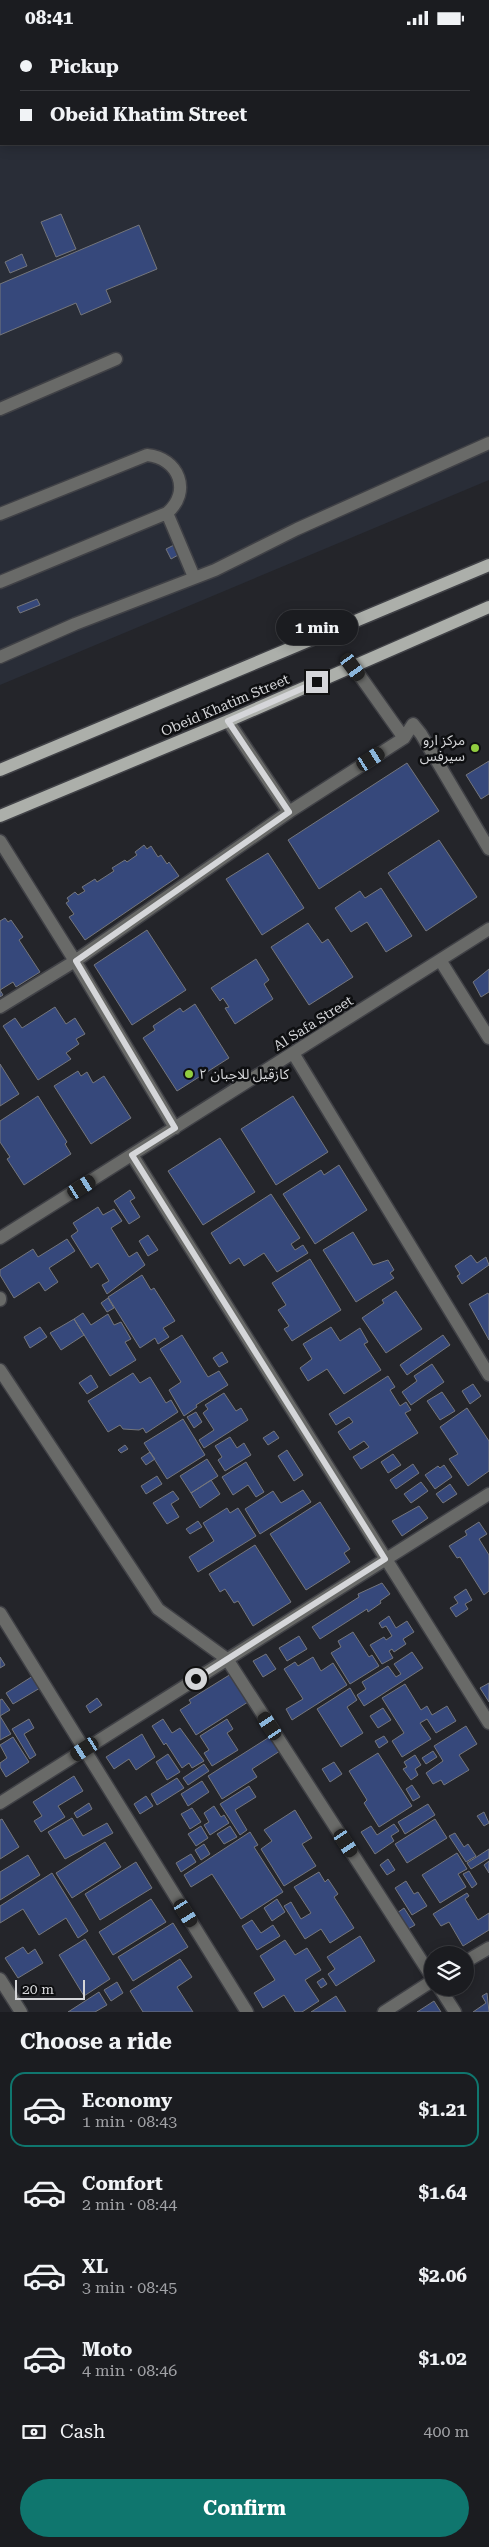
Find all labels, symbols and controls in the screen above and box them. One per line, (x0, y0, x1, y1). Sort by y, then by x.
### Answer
text: 08:41 (25, 6, 74, 29)
text: Pickup (50, 55, 119, 78)
text: Obeid Khatim Street (50, 103, 247, 126)
callout: 1 min (276, 609, 358, 645)
text: 1 min (295, 618, 339, 637)
car (338, 650, 367, 684)
street label: Obeid Khatim Street (159, 671, 291, 739)
route end (306, 671, 328, 693)
place label: مركز ارو سيرفس (420, 732, 465, 765)
marker: مركز ارو سيرفس (469, 742, 481, 754)
car (354, 745, 387, 773)
street label: Al Safa Street (270, 992, 356, 1054)
place label: كازقيل للاجبان ٢ (199, 1066, 289, 1083)
marker: كازقيل للاجبان ٢ (183, 1068, 195, 1080)
car (65, 1173, 98, 1201)
route start (185, 1668, 207, 1690)
car (255, 1709, 284, 1743)
car (68, 1735, 101, 1763)
car (331, 1826, 360, 1860)
car (171, 1896, 200, 1930)
map controls (424, 1946, 474, 1996)
button: layers (424, 1946, 474, 1996)
scale bar (15, 1977, 85, 2000)
text: 20 m (22, 1981, 54, 1997)
text: Choose a ride (20, 2029, 172, 2054)
icon: car (22, 2087, 67, 2132)
text: Economy (82, 2089, 172, 2112)
text: $1.21 (418, 2098, 467, 2121)
text: 1 min · 08:43 (82, 2112, 177, 2131)
icon: car (22, 2170, 67, 2215)
text: Comfort (82, 2172, 163, 2195)
text: $1.64 (418, 2181, 467, 2204)
text: 2 min · 08:44 (82, 2195, 177, 2214)
icon: car (22, 2253, 67, 2298)
text: XL (82, 2255, 108, 2278)
text: $2.06 (418, 2264, 467, 2287)
text: 3 min · 08:45 (82, 2278, 177, 2297)
icon: car (22, 2336, 67, 2381)
text: Moto (82, 2338, 132, 2361)
text: $1.02 (418, 2347, 467, 2370)
text: 4 min · 08:46 (82, 2361, 177, 2380)
icon: cash (20, 2418, 48, 2446)
text: Cash (60, 2420, 105, 2443)
text: 400 m (423, 2422, 469, 2441)
button: Confirm (20, 2479, 469, 2537)

